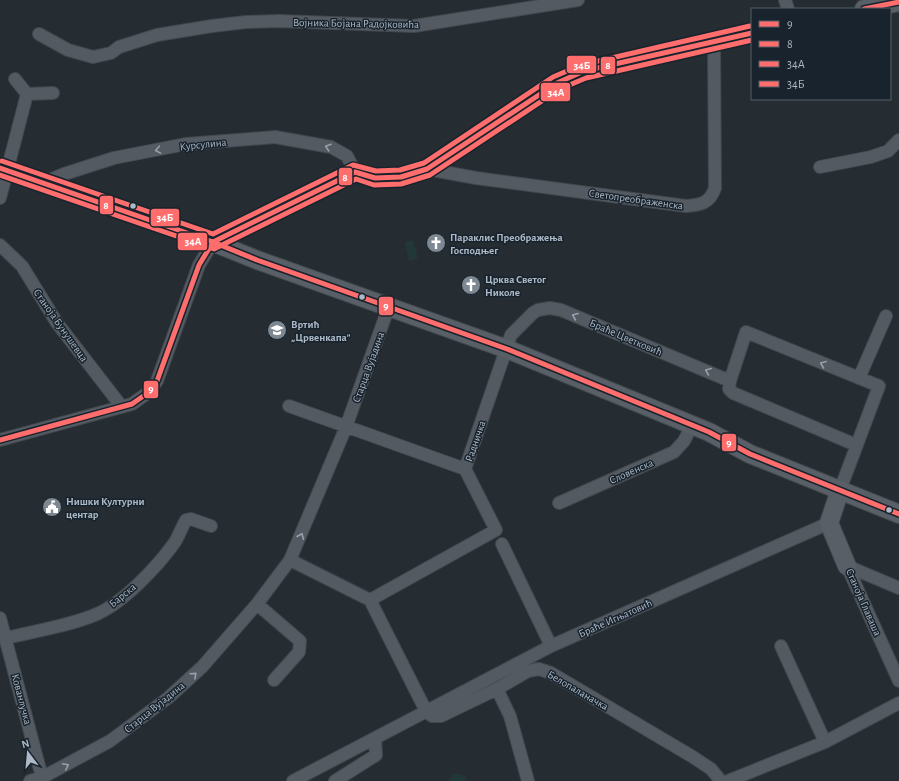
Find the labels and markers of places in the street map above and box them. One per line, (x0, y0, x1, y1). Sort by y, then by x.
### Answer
unlabelled marker (128, 201, 138, 211)
church icon: Параклис Преображења Господњег (425, 232, 447, 254)
place label: Параклис Преображења Господњег (450, 232, 563, 256)
church icon: Црква Светог Николе (460, 274, 482, 296)
place label: Црква Светог Николе (485, 274, 547, 298)
unlabelled marker (357, 292, 367, 302)
school or university icon: Вртић „Црвенкапа” (266, 319, 288, 341)
place label: Вртић „Црвенкапа” (291, 319, 351, 343)
public building icon: Нишки Културни центар (41, 496, 63, 518)
place label: Нишки Културни центар (66, 496, 145, 520)
unlabelled marker (884, 505, 894, 515)

